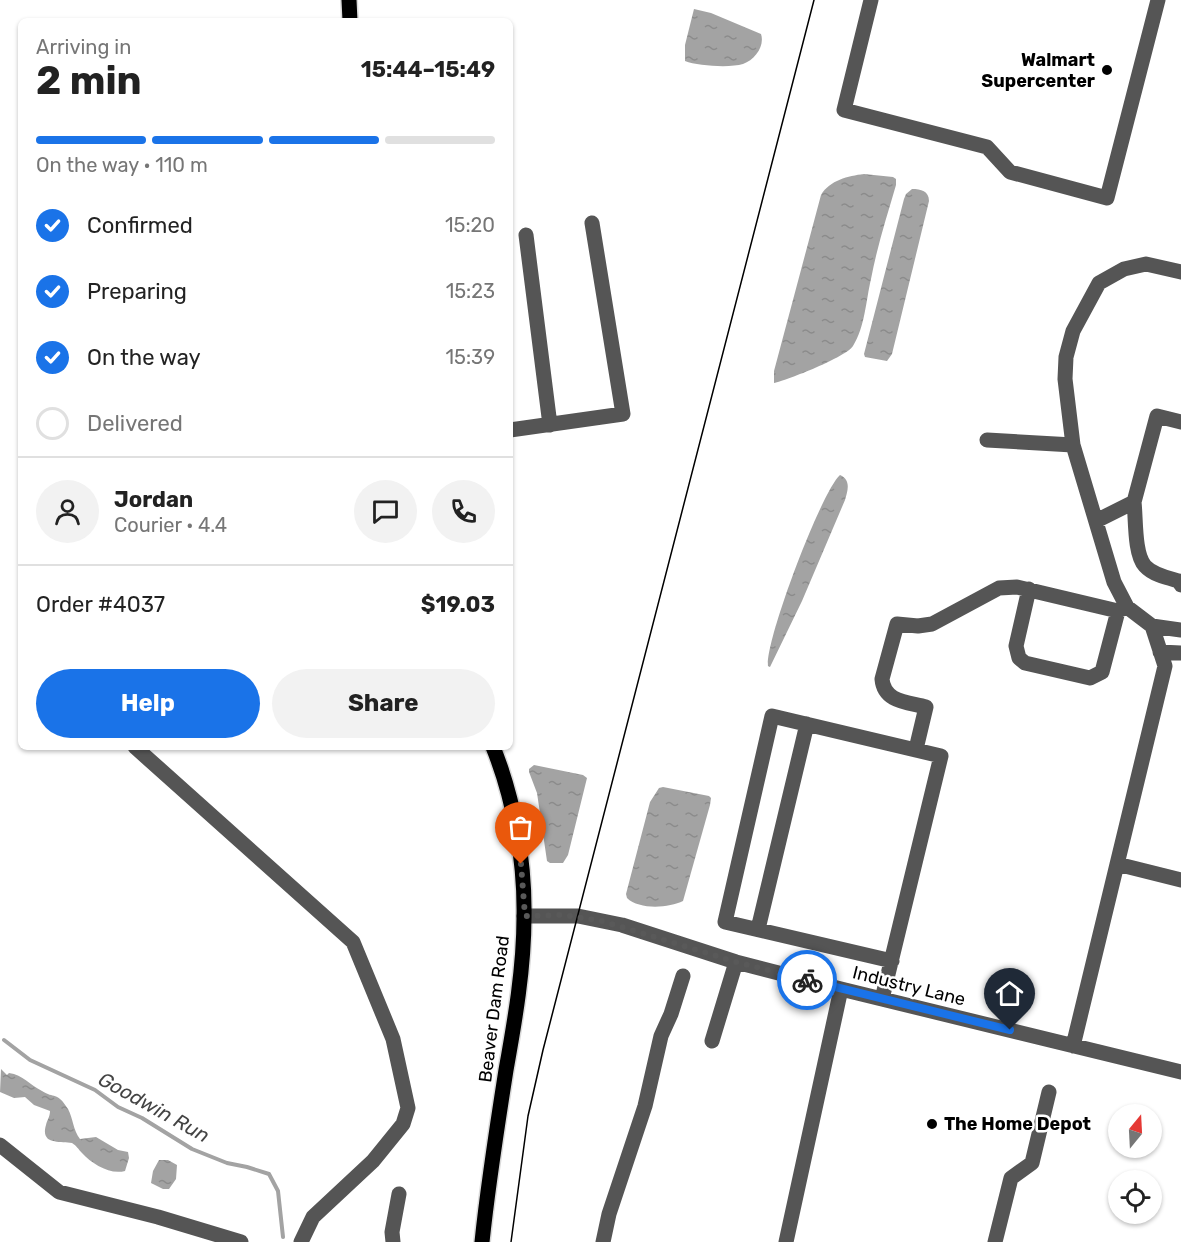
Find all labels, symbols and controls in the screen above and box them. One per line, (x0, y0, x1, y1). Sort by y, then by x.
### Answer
text: Arriving in (36, 35, 131, 59)
place label: Walmart Supercenter (981, 49, 1095, 92)
text: 15:44–15:49 (361, 56, 495, 83)
text: 2 min (36, 58, 142, 104)
marker: Walmart Supercenter (1100, 63, 1114, 77)
text: On the way · 110 m (36, 153, 208, 177)
icon: check (36, 209, 69, 242)
text: Confirmed (87, 212, 193, 239)
text: 15:20 (445, 213, 495, 237)
icon: check (36, 275, 69, 308)
text: Preparing (87, 278, 187, 305)
text: 15:23 (446, 279, 495, 303)
icon: check (36, 341, 69, 374)
text: On the way (87, 344, 201, 371)
text: 15:39 (446, 345, 495, 369)
text: Delivered (87, 410, 183, 437)
button: person (36, 480, 99, 543)
button: chat (354, 480, 417, 543)
button: phone (432, 480, 495, 543)
text: Jordan (114, 486, 193, 513)
text: Courier · 4.4 (114, 513, 227, 537)
text: Order #4037 (36, 591, 165, 618)
text: $19.03 (421, 591, 495, 618)
button: Help (36, 669, 260, 738)
button: Share (272, 669, 495, 738)
pin (495, 802, 546, 864)
icon: bag (504, 811, 537, 844)
street label: Beaver Dam Road (474, 934, 514, 1084)
courier (777, 950, 837, 1010)
street label: Industry Lane (850, 961, 968, 1011)
icon: bike (791, 964, 824, 997)
pin (984, 968, 1035, 1030)
icon: home (993, 977, 1026, 1010)
water label: Goodwin Run (94, 1067, 214, 1147)
north arrow (1108, 1104, 1162, 1158)
map controls (1108, 1104, 1162, 1224)
place label: The Home Depot (944, 1113, 1091, 1135)
marker: The Home Depot (925, 1117, 939, 1131)
button: locate (1108, 1170, 1162, 1224)

